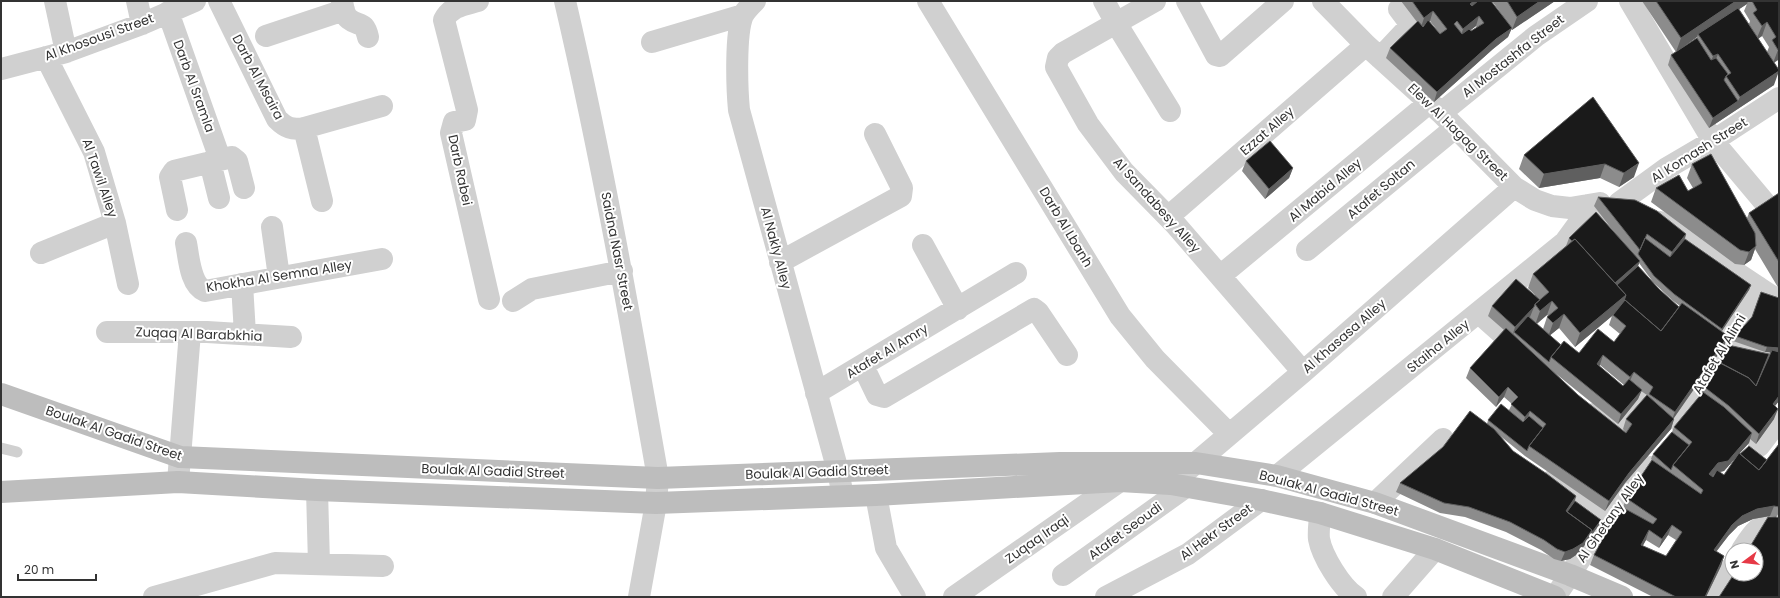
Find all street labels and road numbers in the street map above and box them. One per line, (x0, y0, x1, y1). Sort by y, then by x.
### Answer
street label: Al Khosousi Street (42, 8, 156, 66)
street label: Al Mostashfa Street (1458, 10, 1568, 102)
street label: Darb Al Msaira (228, 31, 288, 123)
street label: Darb Al Sramla (168, 37, 220, 135)
street label: Elew Al Hagag Street (1403, 79, 1513, 185)
street label: Ezzat Alley (1236, 102, 1299, 160)
street label: Al Komash Street (1647, 113, 1751, 187)
street label: Darb Rabei (443, 133, 477, 207)
street label: Al Tawil Alley (78, 136, 123, 221)
street label: Al Sandabesy Alley (1109, 153, 1206, 257)
street label: Al Mabid Alley (1284, 153, 1366, 226)
street label: Atafet Soltan (1343, 155, 1419, 223)
street label: Darb Al Lbanh (1035, 183, 1097, 271)
street label: Saidna Nasr Street (596, 190, 638, 312)
street label: Al Nakly Alley (756, 205, 796, 292)
street label: Khokha Al Semna Alley (205, 255, 354, 297)
street label: Al Khasasa Alley (1298, 294, 1391, 378)
street label: Atafet Al Alimi (1688, 311, 1750, 397)
street label: Staiha Alley (1403, 314, 1474, 377)
street label: Atafet Al Amry (842, 319, 932, 383)
street label: Zuqaq Al Barabkhia (135, 322, 263, 346)
street label: Boulak Al Gadid Street (43, 401, 185, 465)
street label: Boulak Al Gadid Street (421, 459, 565, 483)
street label: Boulak Al Gadid Street (745, 460, 889, 484)
street label: Boulak Al Gadid Street (1257, 465, 1401, 521)
street label: Al Ghetany Alley (1572, 469, 1648, 566)
street label: Atafet Seoudi (1084, 498, 1166, 564)
street label: Al Hekr Street (1176, 499, 1256, 565)
street label: Zuqaq Iraqi (1001, 510, 1073, 568)

